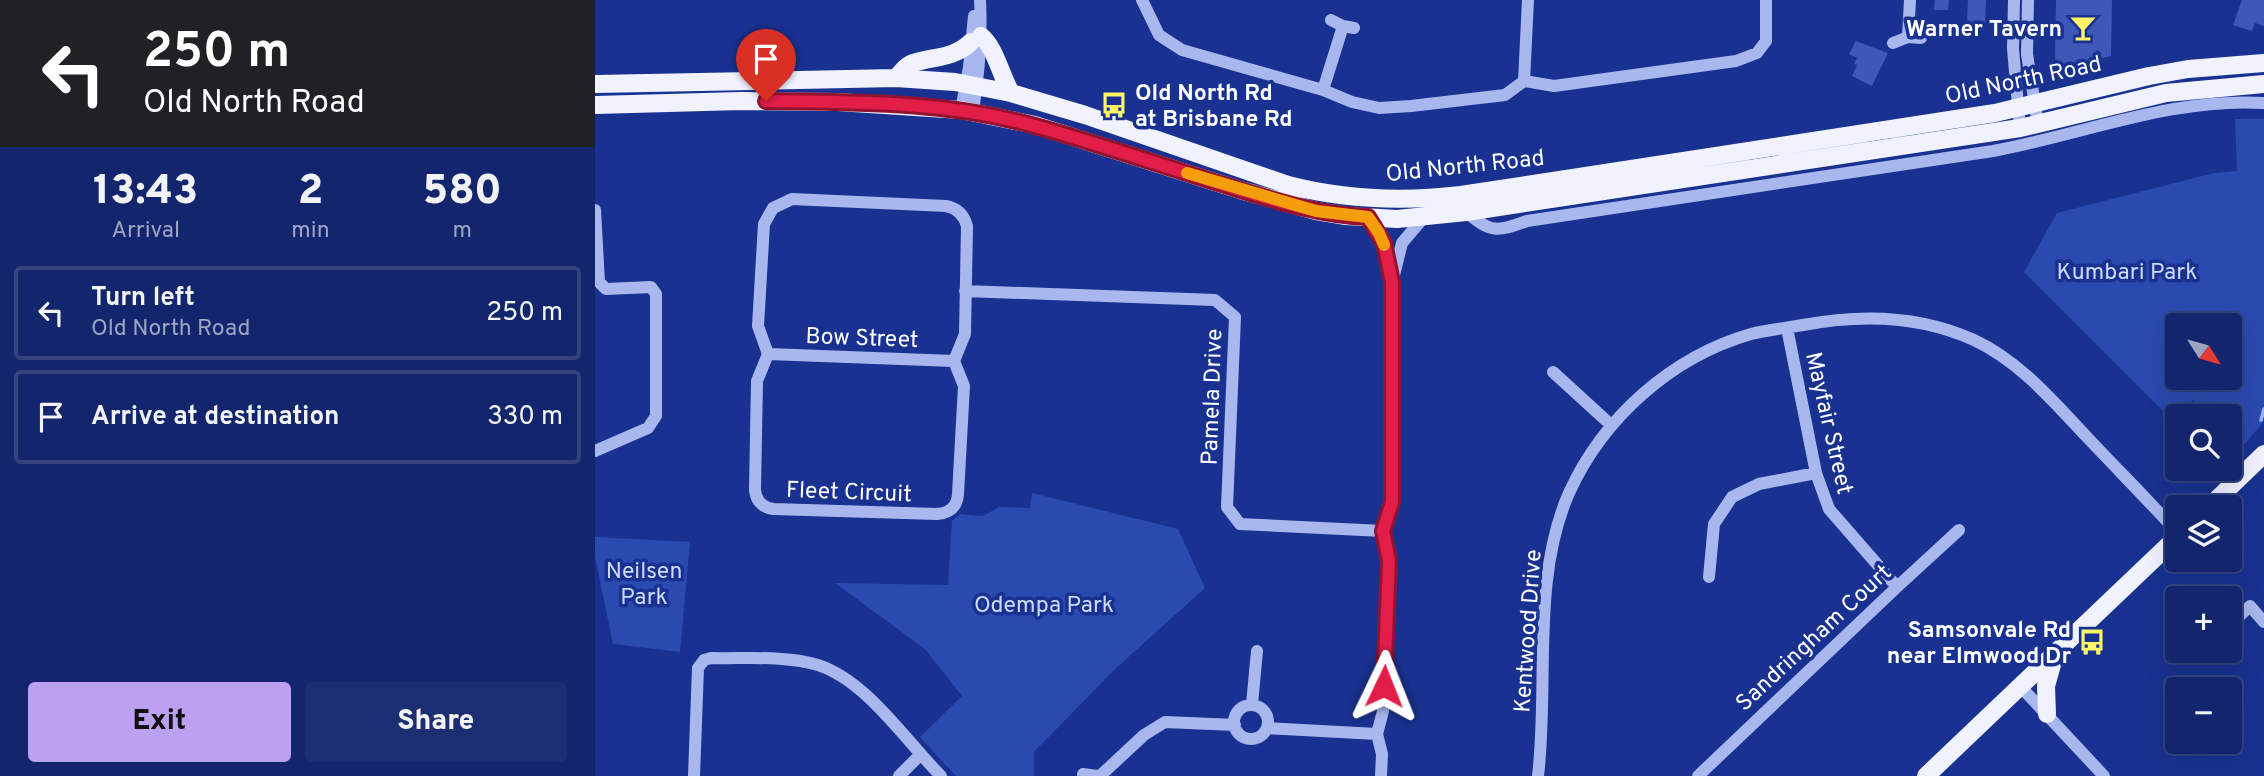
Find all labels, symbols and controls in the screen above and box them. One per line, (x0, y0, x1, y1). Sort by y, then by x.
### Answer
bar icon: Warner Tavern (2068, 13, 2098, 43)
place label: Warner Tavern (1906, 16, 2062, 45)
text: 250 m (143, 23, 290, 85)
icon: left (28, 28, 119, 119)
pin (736, 29, 796, 101)
icon: arrive (747, 40, 785, 78)
street label: Old North Road (1943, 51, 2104, 112)
place label: Old North Rd at Brisbane Rd (1135, 80, 1292, 135)
text: Old North Road (143, 84, 365, 124)
bus stop icon: Old North Rd at Brisbane Rd (1099, 90, 1129, 120)
street label: Old North Road (1385, 145, 1546, 190)
text: 13:43 (93, 166, 198, 219)
text: 2 (298, 166, 323, 219)
text: 580 (423, 166, 502, 219)
text: Arrival (111, 217, 180, 246)
text: min (291, 217, 330, 246)
text: m (453, 217, 472, 246)
park label: Kumbari Park (2057, 259, 2197, 288)
text: Turn left (91, 282, 195, 315)
icon: left (32, 294, 70, 332)
text: 250 m (486, 297, 563, 330)
north arrow (2165, 313, 2242, 390)
map controls (2165, 313, 2242, 754)
text: Old North Road (91, 315, 250, 344)
street label: Bow Street (805, 323, 919, 356)
street label: Pamela Drive (1197, 328, 1230, 466)
street label: Mayfair Street (1797, 350, 1858, 498)
icon: arrive (32, 398, 70, 436)
text: Arrive at destination (91, 401, 339, 434)
text: 330 m (487, 401, 563, 434)
button: search (2165, 404, 2242, 481)
street label: Fleet Circuit (786, 477, 912, 510)
button: layers (2165, 495, 2242, 572)
street label: Kentwood Drive (1509, 549, 1550, 714)
park label: Neilsen Park (606, 558, 682, 613)
street label: Sandringham Court (1731, 559, 1899, 719)
button: + (2165, 586, 2242, 663)
park label: Odempa Park (974, 592, 1114, 621)
place label: Samsonvale Rd near Elmwood Dr (1887, 617, 2071, 672)
bus stop icon: Samsonvale Rd near Elmwood Dr (2077, 627, 2107, 657)
position arrow (1347, 649, 1421, 723)
button: − (2165, 677, 2242, 754)
button: Exit (28, 682, 291, 762)
button: Share (305, 682, 567, 762)

